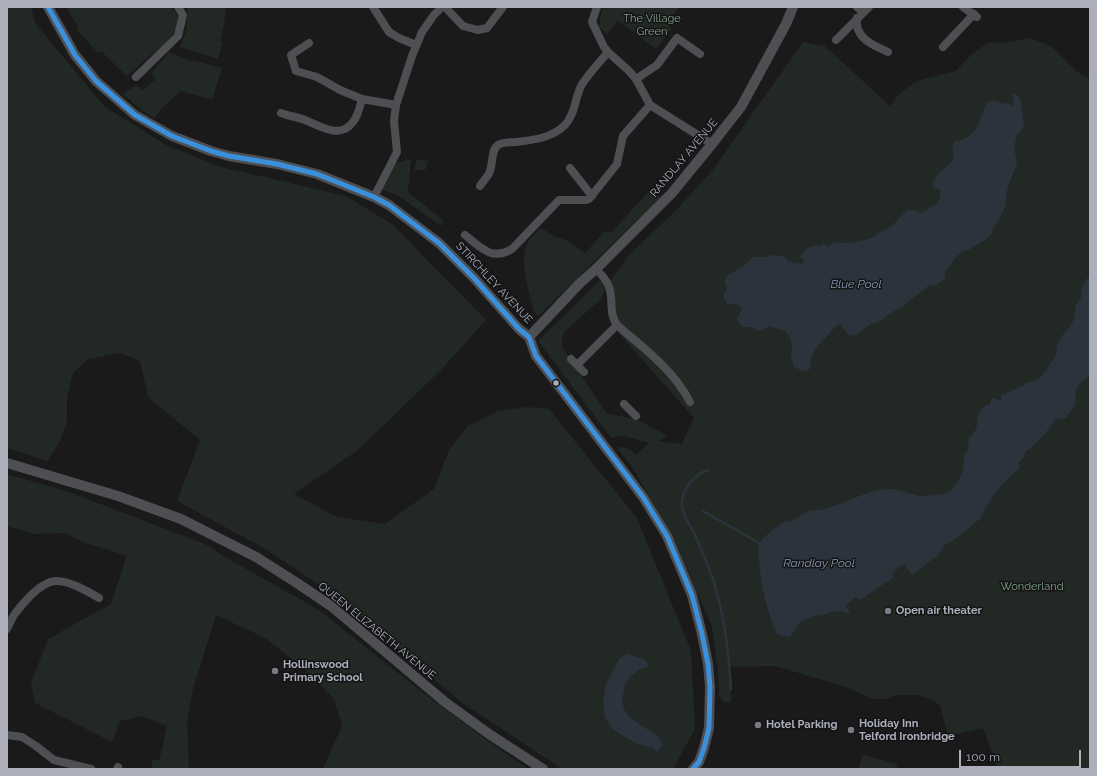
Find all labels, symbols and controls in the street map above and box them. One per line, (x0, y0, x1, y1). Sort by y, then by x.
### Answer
park label: The Village Green (623, 12, 681, 38)
street label: RANDLAY AVENUE (647, 116, 721, 200)
street label: STIRCHLEY AVENUE (453, 240, 535, 326)
water label: Blue Pool (830, 277, 882, 291)
unlabelled marker (551, 378, 561, 388)
water label: Randlay Pool (783, 556, 855, 570)
street label: QUEEN ELIZABETH AVENUE (316, 579, 438, 683)
park label: Wonderland (1000, 580, 1064, 594)
place label: Open air theater (896, 604, 982, 618)
marker: Open air theater (883, 606, 893, 616)
place label: Hollinswood Primary School (283, 658, 363, 684)
marker: Hollinswood Primary School (270, 666, 280, 676)
place label: Holiday Inn Telford Ironbridge (859, 717, 955, 743)
place label: Hotel Parking (766, 718, 837, 732)
marker: Hotel Parking (753, 720, 763, 730)
marker: Holiday Inn Telford Ironbridge (846, 725, 856, 735)
scale bar (961, 742, 1083, 768)
text: 100 m (966, 750, 1000, 764)

